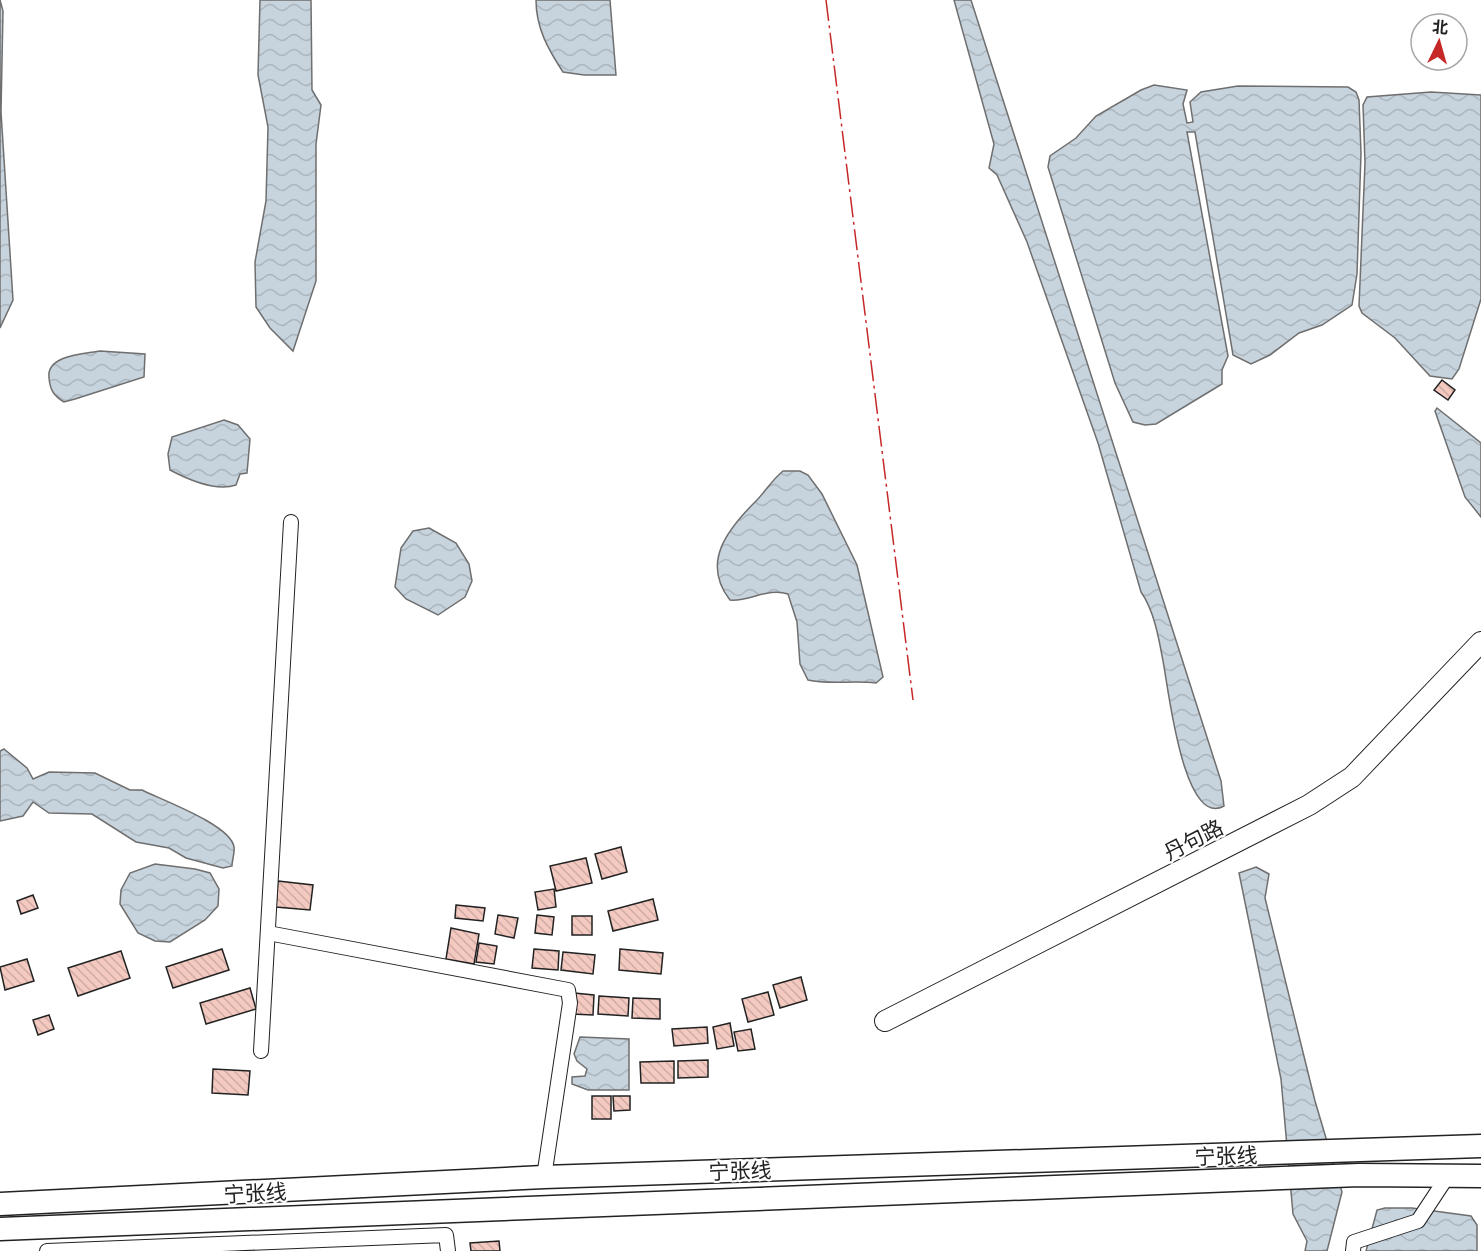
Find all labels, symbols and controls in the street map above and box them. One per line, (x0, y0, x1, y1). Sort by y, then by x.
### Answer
north arrow (1409, 12, 1469, 72)
text: 北 (1432, 16, 1449, 37)
street label: 丹句路 (1159, 814, 1227, 864)
street label: 宁张线 (1194, 1141, 1258, 1169)
street label: 宁张线 (708, 1156, 772, 1184)
street label: 宁张线 (223, 1178, 287, 1206)

